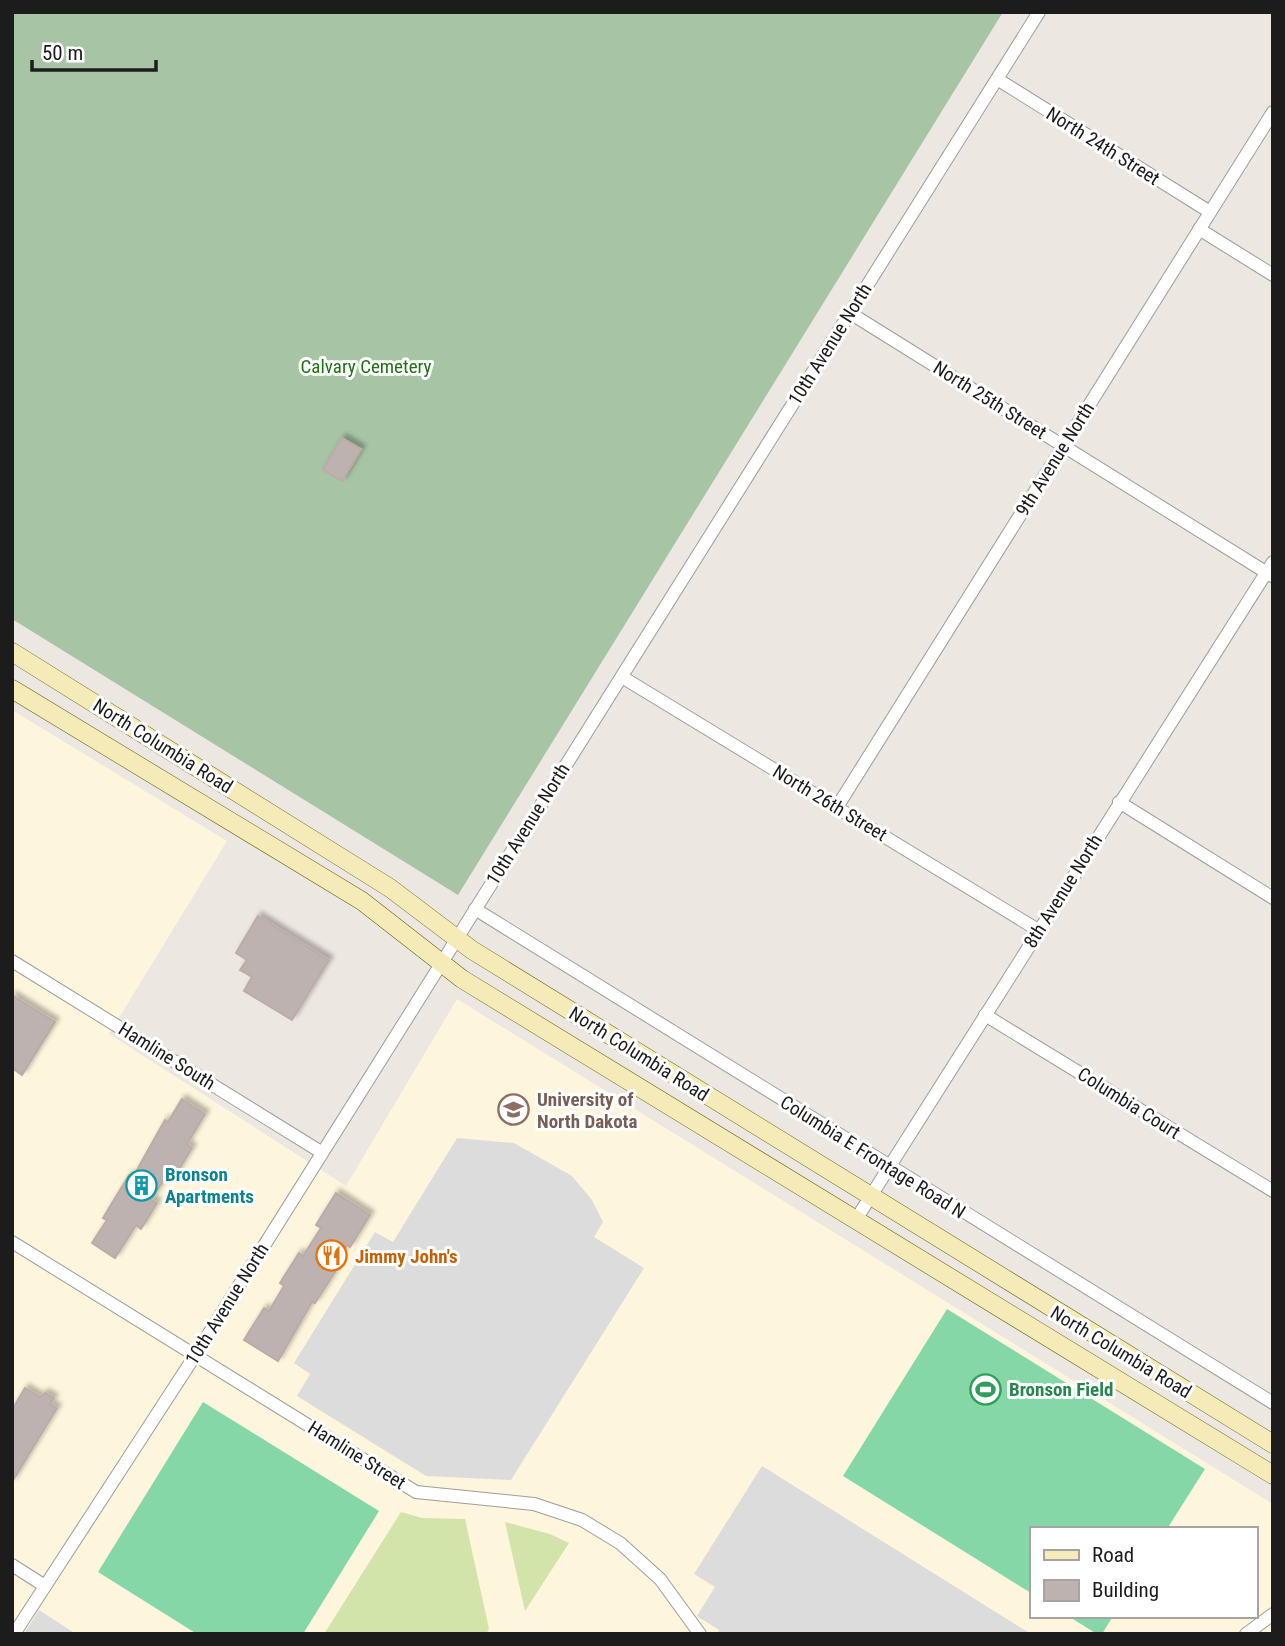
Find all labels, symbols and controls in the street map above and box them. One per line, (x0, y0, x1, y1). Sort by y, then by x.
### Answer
scale bar (32, 28, 156, 72)
text: 50 m (42, 41, 83, 65)
street label: North 24th Street (1042, 102, 1164, 190)
street label: 10th Avenue North (783, 279, 877, 409)
park label: Calvary Cemetery (301, 355, 432, 378)
street label: North 25th Street (929, 356, 1051, 444)
street label: 9th Avenue North (1011, 398, 1099, 520)
street label: North Columbia Road (89, 694, 237, 798)
street label: 10th Avenue North (481, 759, 575, 889)
street label: North 26th Street (769, 760, 891, 846)
street label: 8th Avenue North (1019, 830, 1107, 952)
street label: North Columbia Road (565, 1002, 713, 1106)
street label: Hamline South (114, 1017, 220, 1095)
street label: Columbia Court (1073, 1062, 1185, 1144)
place label: University of North Dakota (537, 1088, 637, 1133)
street label: Columbia E Frontage Road N (776, 1091, 970, 1223)
school or university icon: University of North Dakota (497, 1093, 531, 1127)
place label: Bronson Apartments (165, 1163, 254, 1208)
building icon: Bronson Apartments (125, 1168, 159, 1202)
street label: 10th Avenue North (180, 1239, 274, 1369)
restaurant icon: Jimmy John's (315, 1239, 349, 1273)
place label: Jimmy John's (355, 1245, 458, 1268)
street label: North Columbia Road (1046, 1301, 1196, 1403)
sports icon: Bronson Field (969, 1372, 1003, 1406)
place label: Bronson Field (1009, 1378, 1113, 1401)
street label: Hamline Street (304, 1416, 410, 1494)
legend (1030, 1527, 1257, 1618)
text: Road (1092, 1543, 1134, 1567)
text: Building (1092, 1578, 1159, 1602)

